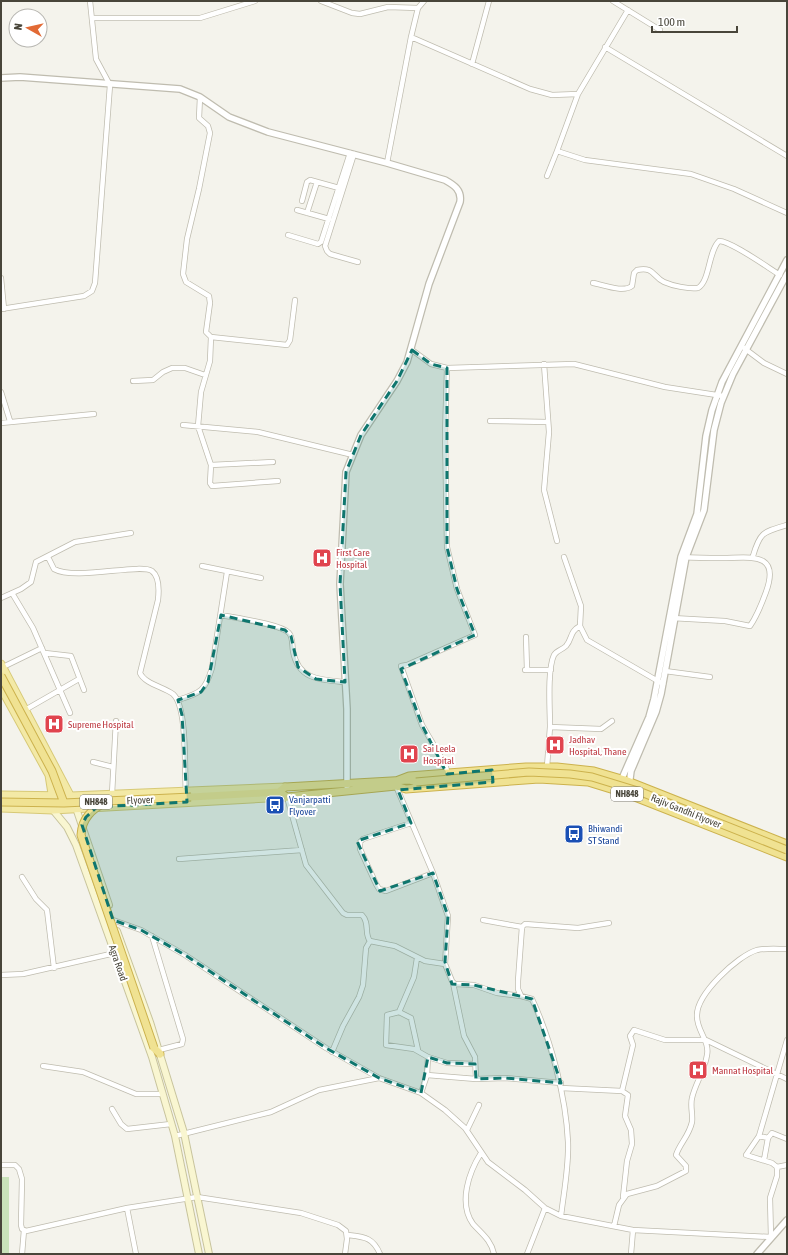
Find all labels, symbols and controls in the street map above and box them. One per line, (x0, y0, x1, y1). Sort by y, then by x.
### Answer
north arrow (8, 8, 48, 48)
scale bar (652, 8, 737, 34)
text: 100 m (658, 15, 685, 29)
text: N (12, 23, 24, 31)
hospital icon: First Care Hospital (311, 547, 333, 569)
place label: First Care Hospital (336, 547, 370, 570)
hospital icon: Supreme Hospital (43, 713, 65, 735)
place label: Supreme Hospital (68, 719, 134, 730)
hospital icon: Jadhav Hospital, Thane (544, 734, 566, 756)
place label: Jadhav Hospital, Thane (569, 734, 627, 757)
hospital icon: Sai Leela Hospital (398, 743, 420, 765)
place label: Sai Leela Hospital (423, 743, 456, 766)
road number: NH848 (611, 787, 643, 801)
street label: Rajiv Gandhi Flyover (649, 792, 724, 830)
street label: Flyover (126, 794, 155, 806)
bus stop icon: Vanjarpatti Flyover (264, 794, 286, 816)
place label: Vanjarpatti Flyover (289, 794, 330, 817)
road number: NH848 (80, 795, 112, 809)
bus stop icon: Bhiwandi ST Stand (563, 823, 585, 845)
place label: Bhiwandi ST Stand (588, 823, 622, 846)
street label: Agra Road (107, 944, 129, 983)
hospital icon: Mannat Hospital (687, 1059, 709, 1081)
place label: Mannat Hospital (712, 1065, 774, 1076)

